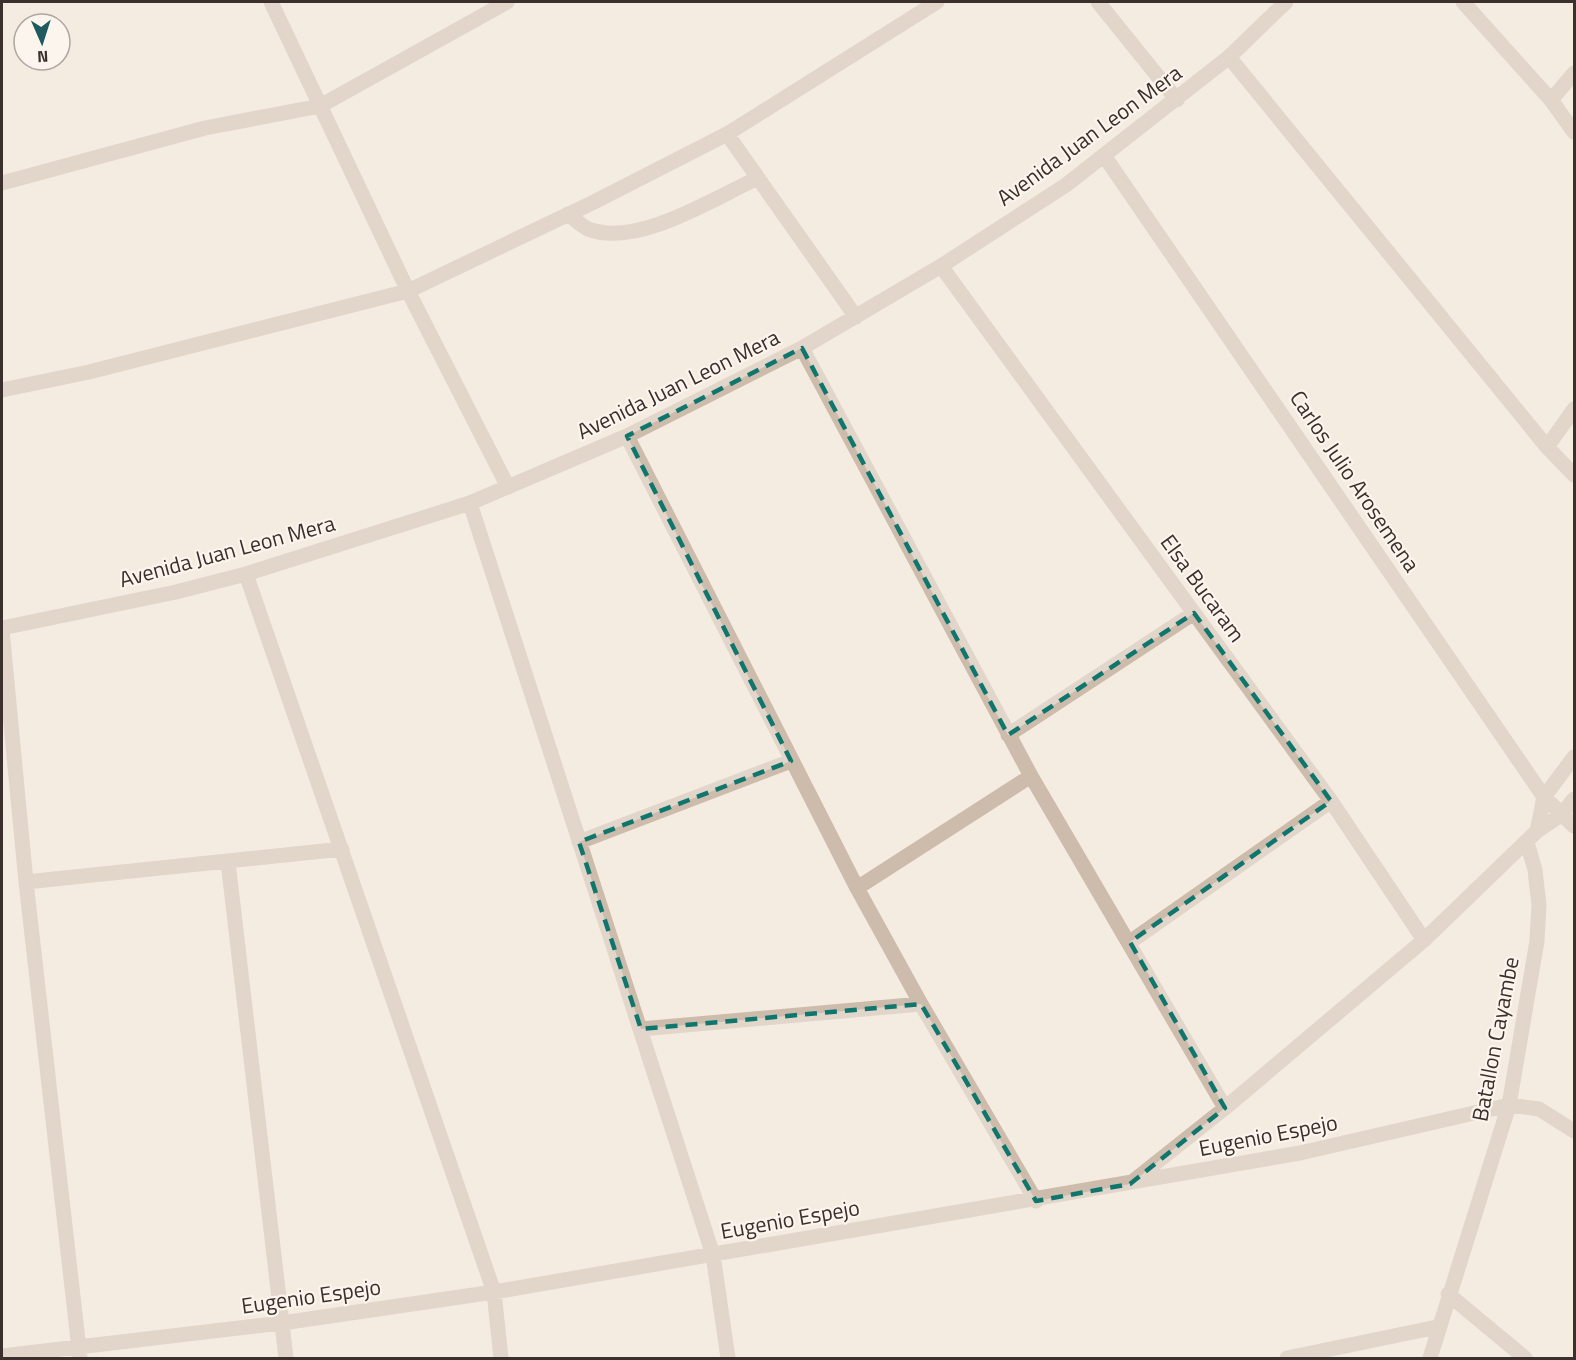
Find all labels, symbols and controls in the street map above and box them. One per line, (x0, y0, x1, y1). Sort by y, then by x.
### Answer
north arrow (12, 12, 72, 72)
text: N (37, 45, 49, 69)
street label: Avenida Juan Leon Mera (989, 56, 1189, 214)
street label: Avenida Juan Leon Mera (571, 320, 785, 448)
street label: Carlos Julio Arosemena (1281, 383, 1429, 579)
street label: Avenida Juan Leon Mera (115, 506, 339, 596)
street label: Elsa Bucaram (1152, 527, 1254, 649)
street label: Batallon Cayambe (1462, 954, 1528, 1124)
street label: Eugenio Espejo (1196, 1105, 1340, 1165)
street label: Eugenio Espejo (718, 1190, 862, 1248)
street label: Eugenio Espejo (239, 1269, 383, 1323)

